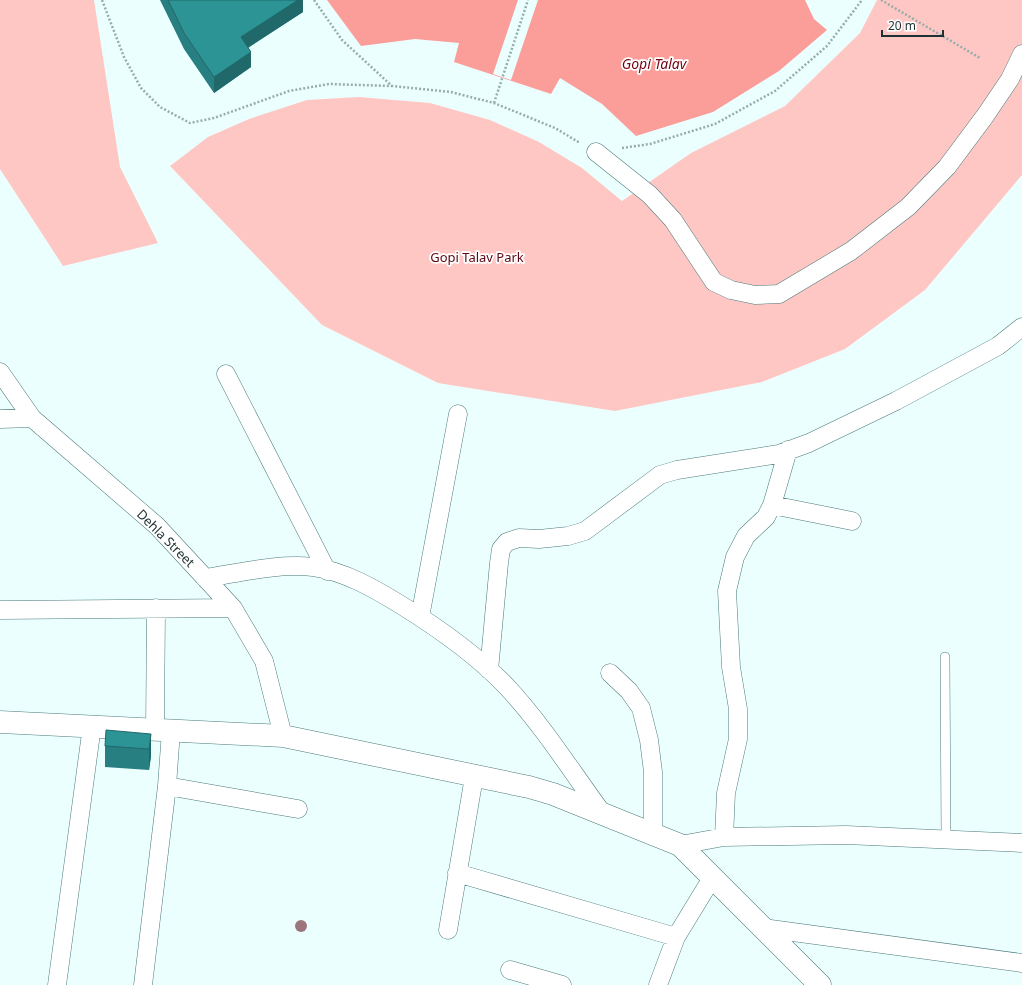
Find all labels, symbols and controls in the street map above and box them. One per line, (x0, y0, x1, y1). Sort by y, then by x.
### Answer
scale bar (882, 12, 943, 38)
text: 20 m (888, 17, 916, 34)
water label: Gopi Talav (622, 54, 688, 73)
park label: Gopi Talav Park (430, 248, 524, 266)
street label: Dehla Street (133, 505, 199, 571)

